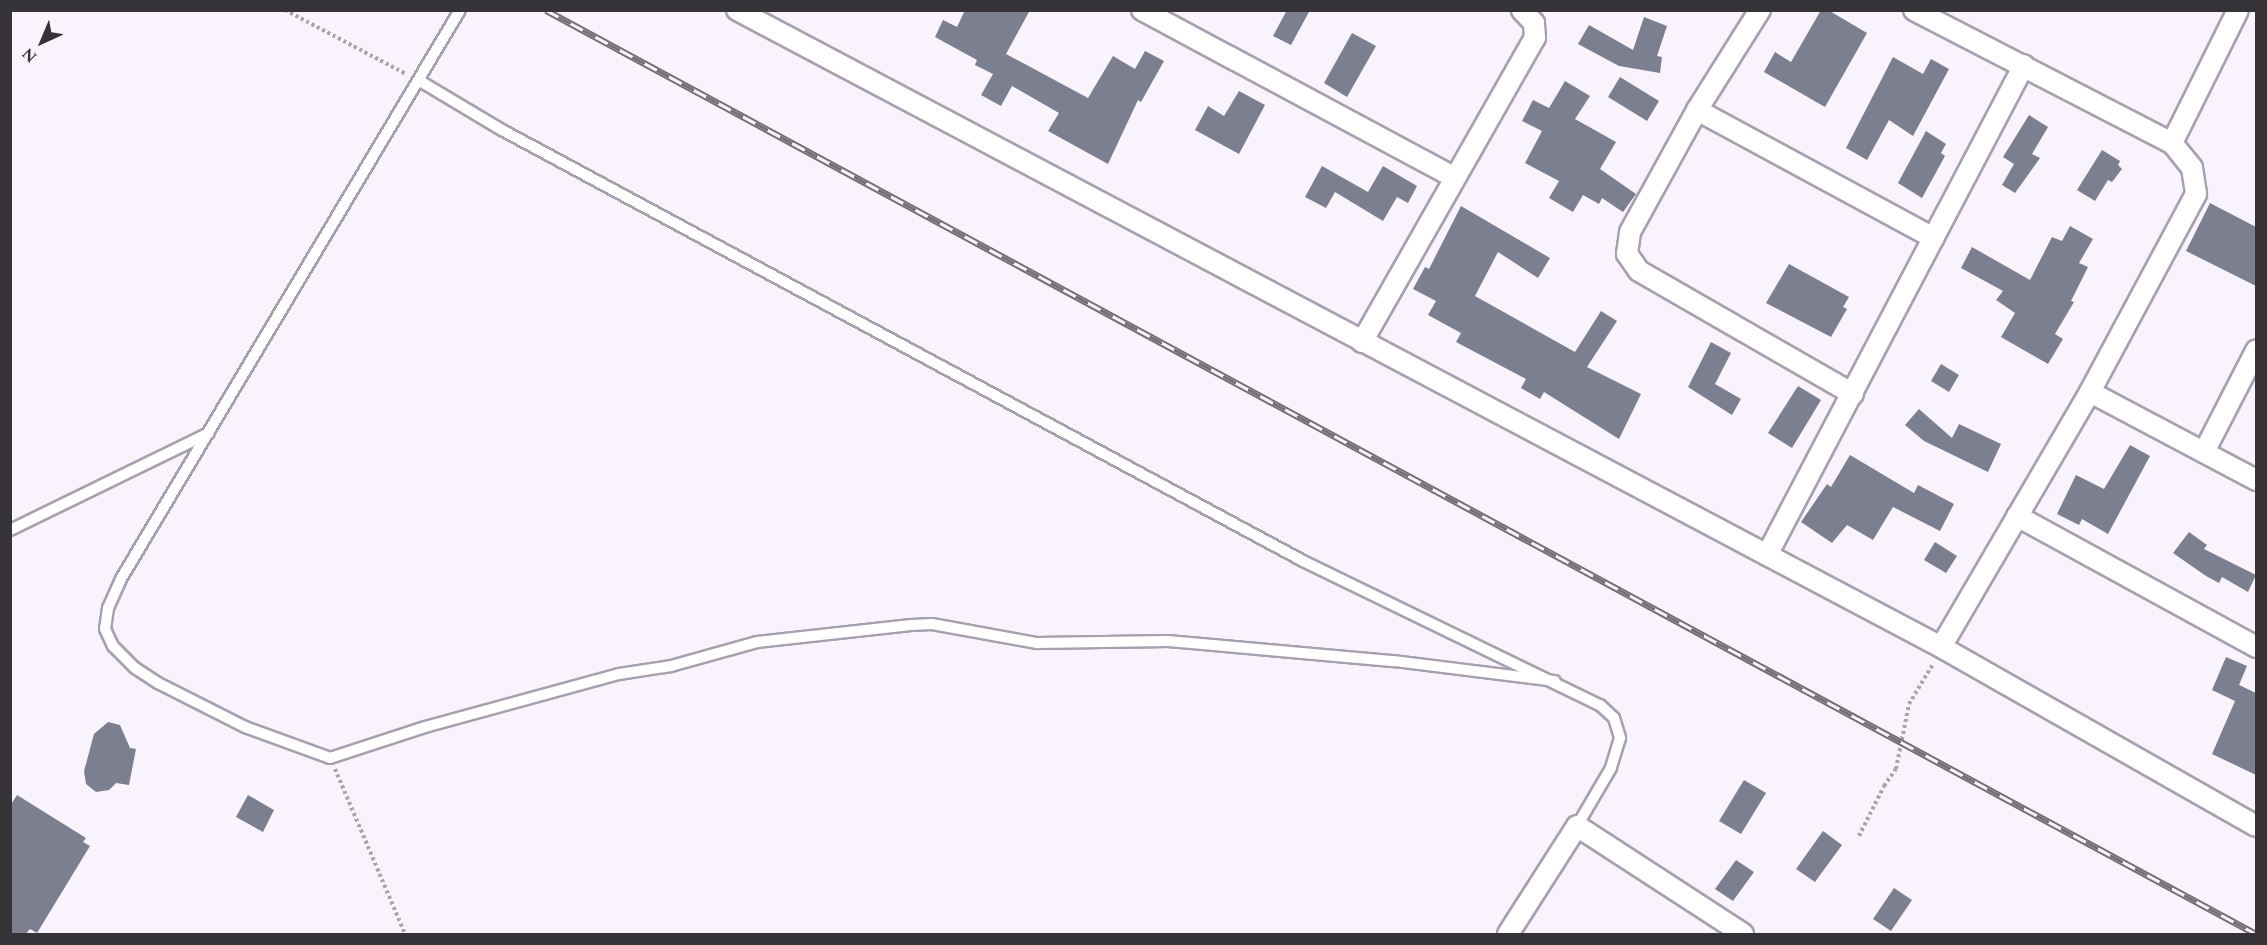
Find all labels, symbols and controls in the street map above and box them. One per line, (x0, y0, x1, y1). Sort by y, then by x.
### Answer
north arrow (12, 12, 72, 72)
text: N (16, 42, 43, 68)

